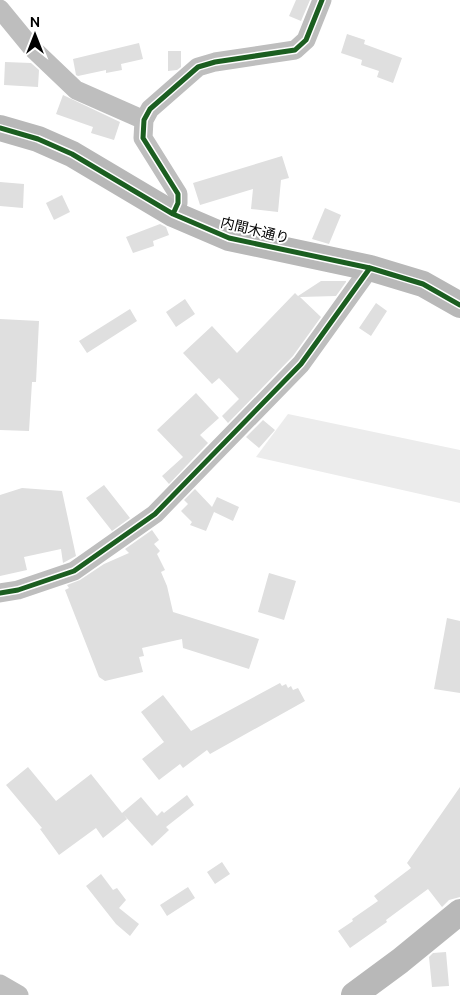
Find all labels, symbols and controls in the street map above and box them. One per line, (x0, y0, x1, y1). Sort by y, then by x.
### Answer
north arrow (10, 10, 60, 60)
text: N (30, 14, 40, 30)
street label: 内間木通り (219, 214, 291, 246)

